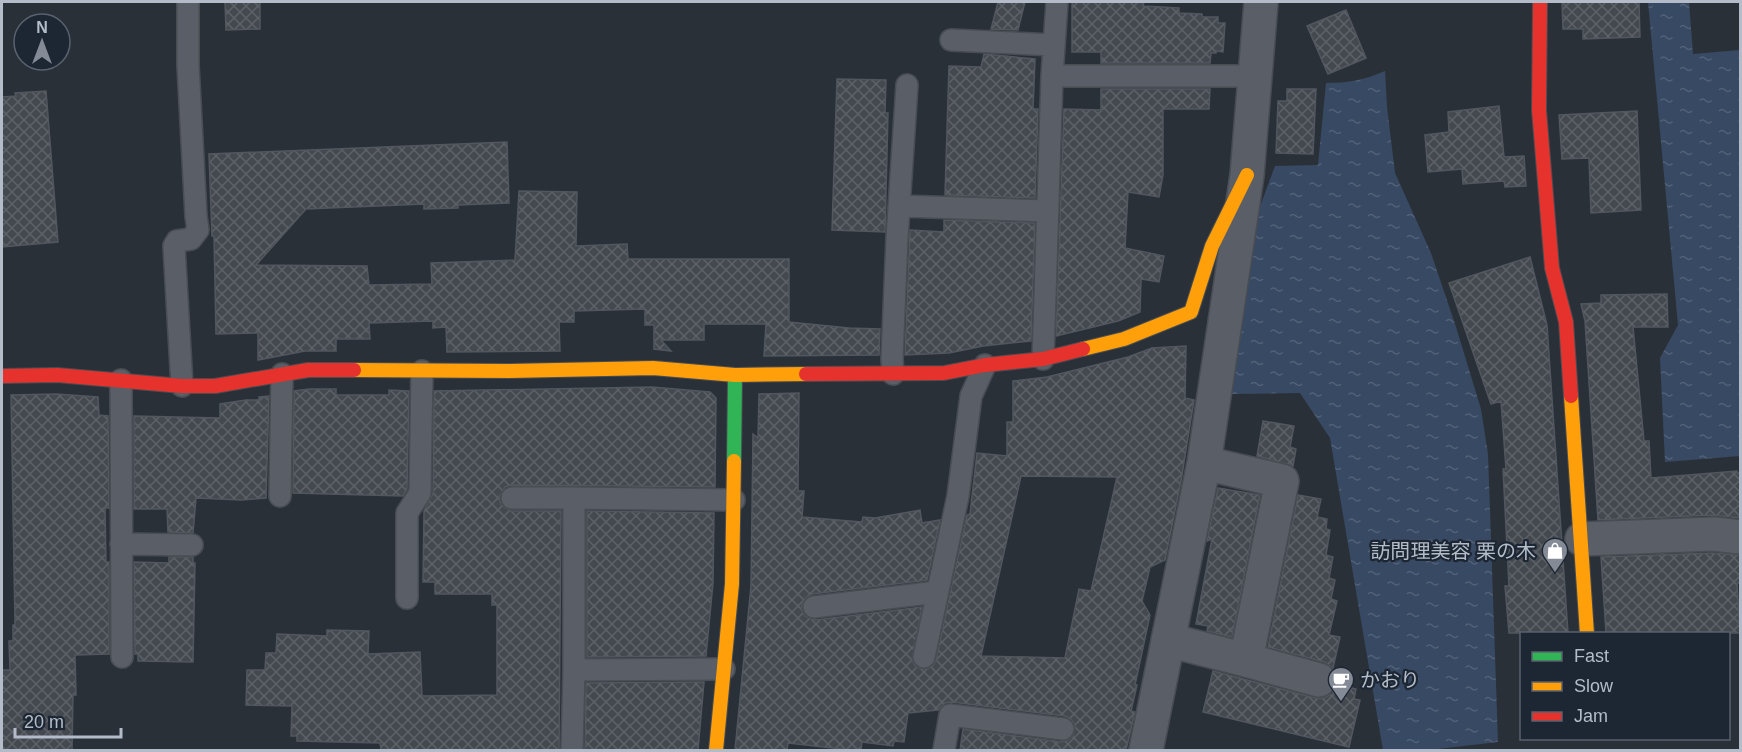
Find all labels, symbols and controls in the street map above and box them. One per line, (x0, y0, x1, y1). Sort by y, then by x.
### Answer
north arrow (12, 12, 72, 72)
text: N (36, 19, 48, 36)
shop icon: 訪問理美容 栗の木 (1540, 536, 1570, 574)
place label: 訪問理美容 栗の木 (1370, 540, 1536, 562)
legend (1520, 632, 1730, 740)
text: Fast (1574, 646, 1609, 666)
cafe icon: かおり (1326, 665, 1356, 703)
place label: かおり (1360, 669, 1420, 691)
text: Slow (1574, 676, 1614, 696)
scale bar (15, 701, 122, 739)
text: Jam (1574, 706, 1608, 726)
text: 20 m (24, 712, 64, 732)

